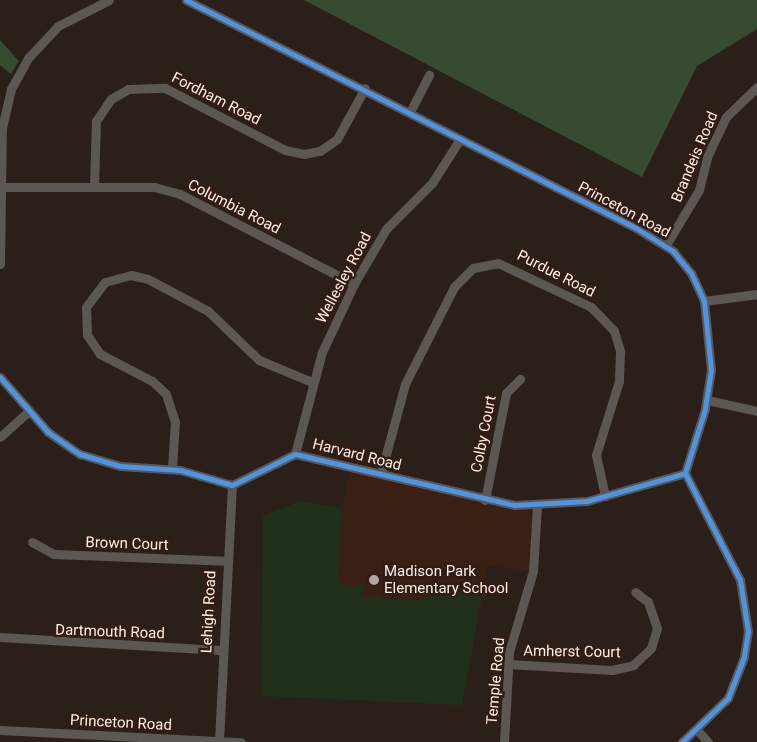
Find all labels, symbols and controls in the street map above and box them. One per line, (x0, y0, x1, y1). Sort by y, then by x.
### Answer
street label: Fordham Road (168, 69, 264, 129)
street label: Brandeis Road (668, 109, 722, 205)
street label: Columbia Road (185, 176, 283, 238)
street label: Princeton Road (575, 178, 673, 242)
street label: Wellesley Road (312, 229, 376, 327)
street label: Purdue Road (514, 247, 598, 301)
street label: Colby Court (468, 394, 500, 474)
street label: Harvard Road (311, 435, 403, 475)
street label: Brown Court (85, 534, 169, 554)
place label: Madison Park Elementary School (384, 562, 508, 597)
street label: Lehigh Road (198, 570, 220, 654)
marker: Madison Park Elementary School (368, 574, 380, 586)
street label: Dartmouth Road (55, 621, 165, 643)
street label: Temple Road (483, 637, 509, 725)
street label: Amherst Court (523, 642, 621, 662)
street label: Princeton Road (70, 711, 172, 735)

